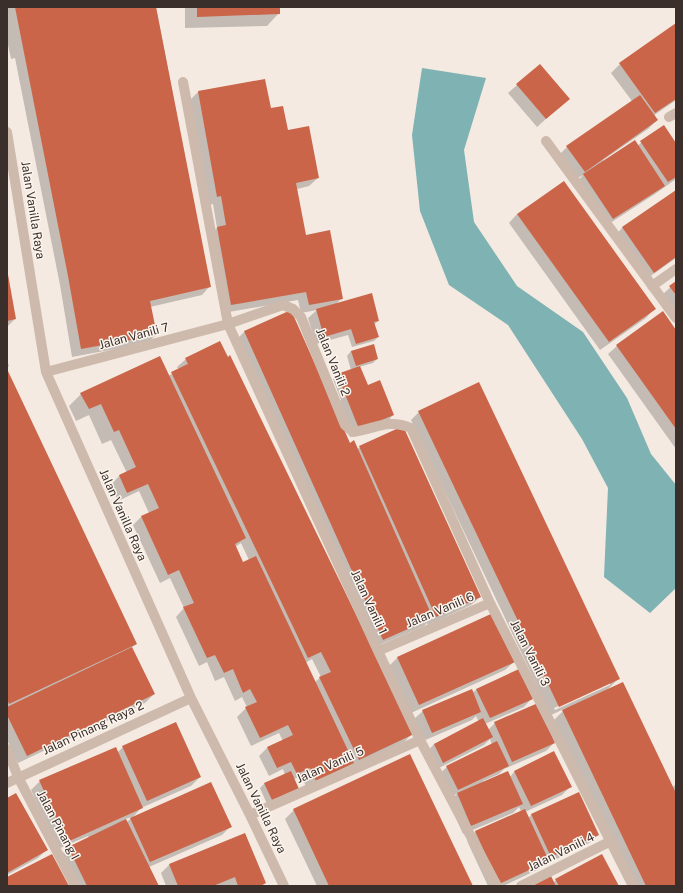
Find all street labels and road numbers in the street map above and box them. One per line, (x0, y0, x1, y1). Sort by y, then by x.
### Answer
street label: Jalan Vanilla Raya (18, 160, 48, 260)
street label: Jalan Vanili 7 (97, 320, 171, 352)
street label: Jalan Vanili 2 (313, 326, 353, 398)
street label: Jalan Vanilla Raya (96, 467, 150, 563)
street label: Jalan Vanili 1 (348, 568, 390, 636)
street label: Jalan Vanili 6 (404, 589, 476, 631)
street label: Jalan Vanili 3 (507, 618, 553, 688)
street label: Jalan Pinang Raya 2 (40, 698, 146, 758)
street label: Jalan Vanili 5 (294, 744, 366, 786)
street label: Jalan Vanilla Raya (233, 760, 289, 856)
street label: Jalan Pinang I (34, 788, 82, 862)
street label: Jalan Vanili 4 (525, 830, 597, 874)

